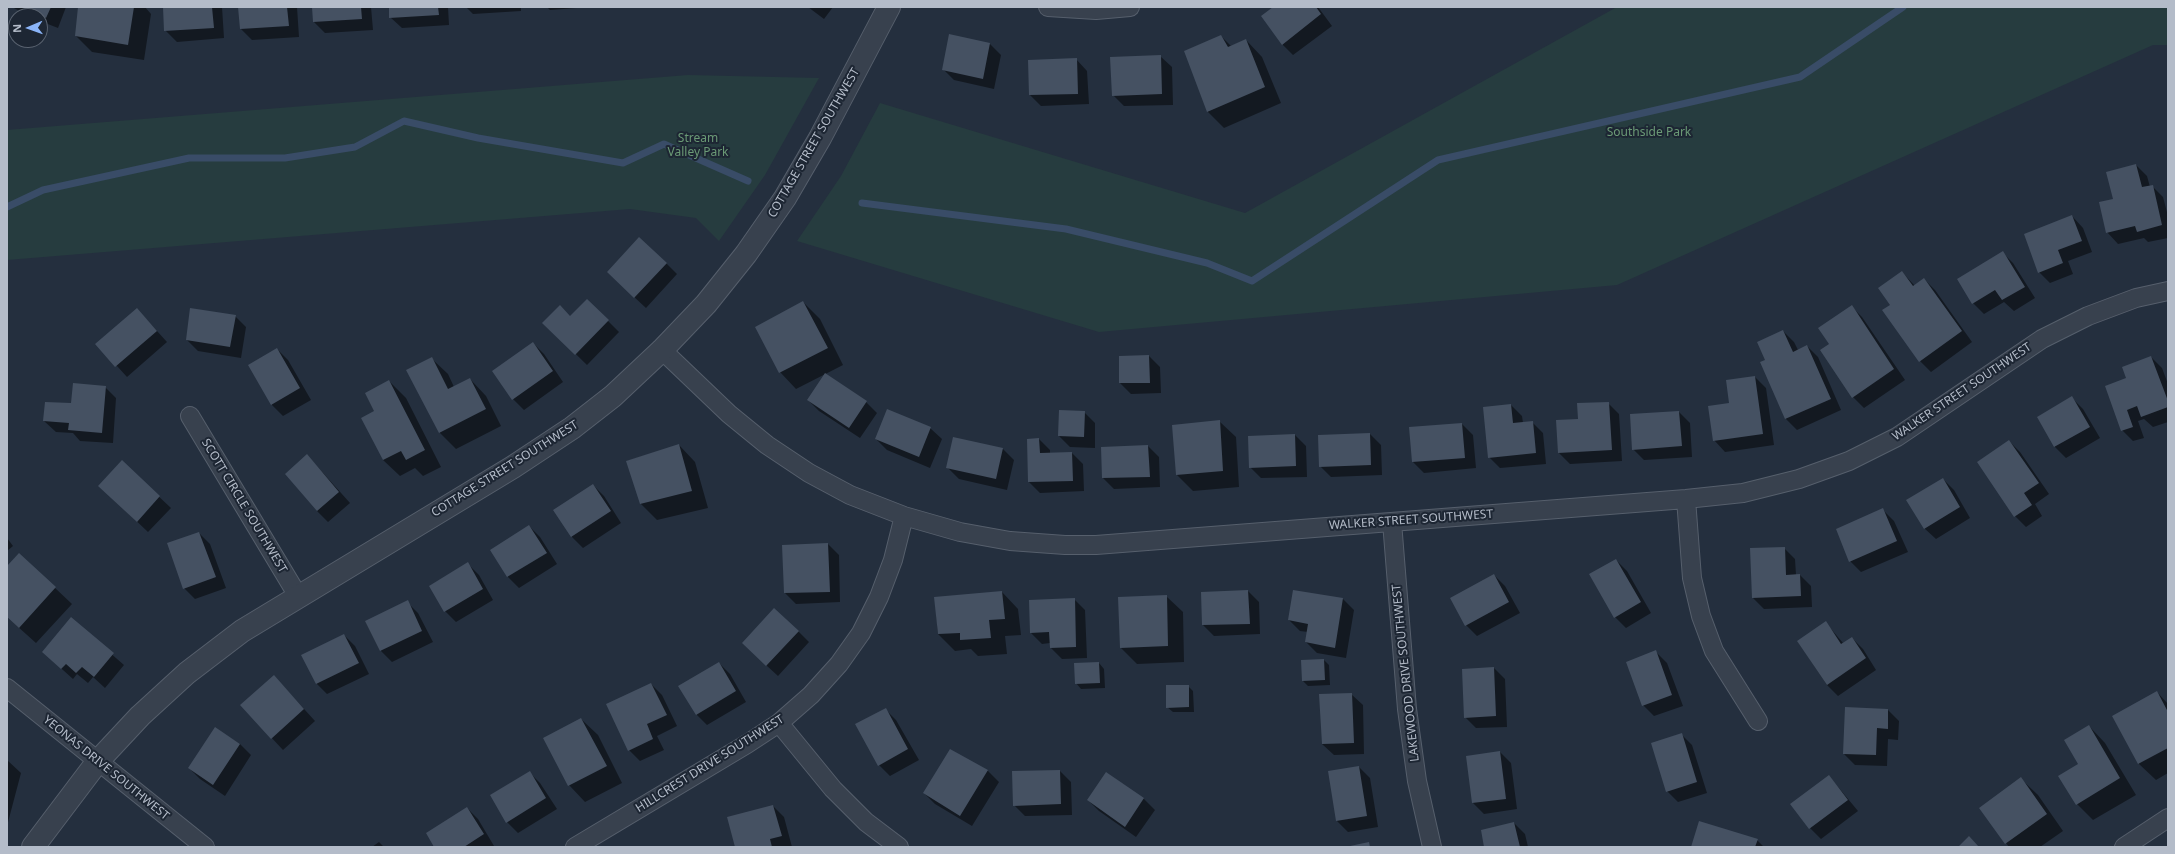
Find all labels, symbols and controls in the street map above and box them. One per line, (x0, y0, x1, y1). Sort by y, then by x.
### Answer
north arrow (8, 8, 48, 48)
text: N (9, 24, 24, 33)
street label: COTTAGE STREET SOUTHWEST (765, 66, 863, 220)
park label: Southside Park (1607, 126, 1691, 140)
park label: Stream Valley Park (667, 132, 729, 160)
street label: WALKER STREET SOUTHWEST (1890, 340, 2034, 444)
street label: COTTAGE STREET SOUTHWEST (429, 418, 581, 520)
street label: SCOTT CIRCLE SOUTHWEST (198, 436, 290, 576)
street label: WALKER STREET SOUTHWEST (1328, 507, 1494, 533)
street label: LAKEWOOD DRIVE SOUTHWEST (1390, 584, 1422, 762)
street label: HILLCREST DRIVE SOUTHWEST (633, 712, 787, 816)
street label: YEONAS DRIVE SOUTHWEST (40, 713, 172, 823)

